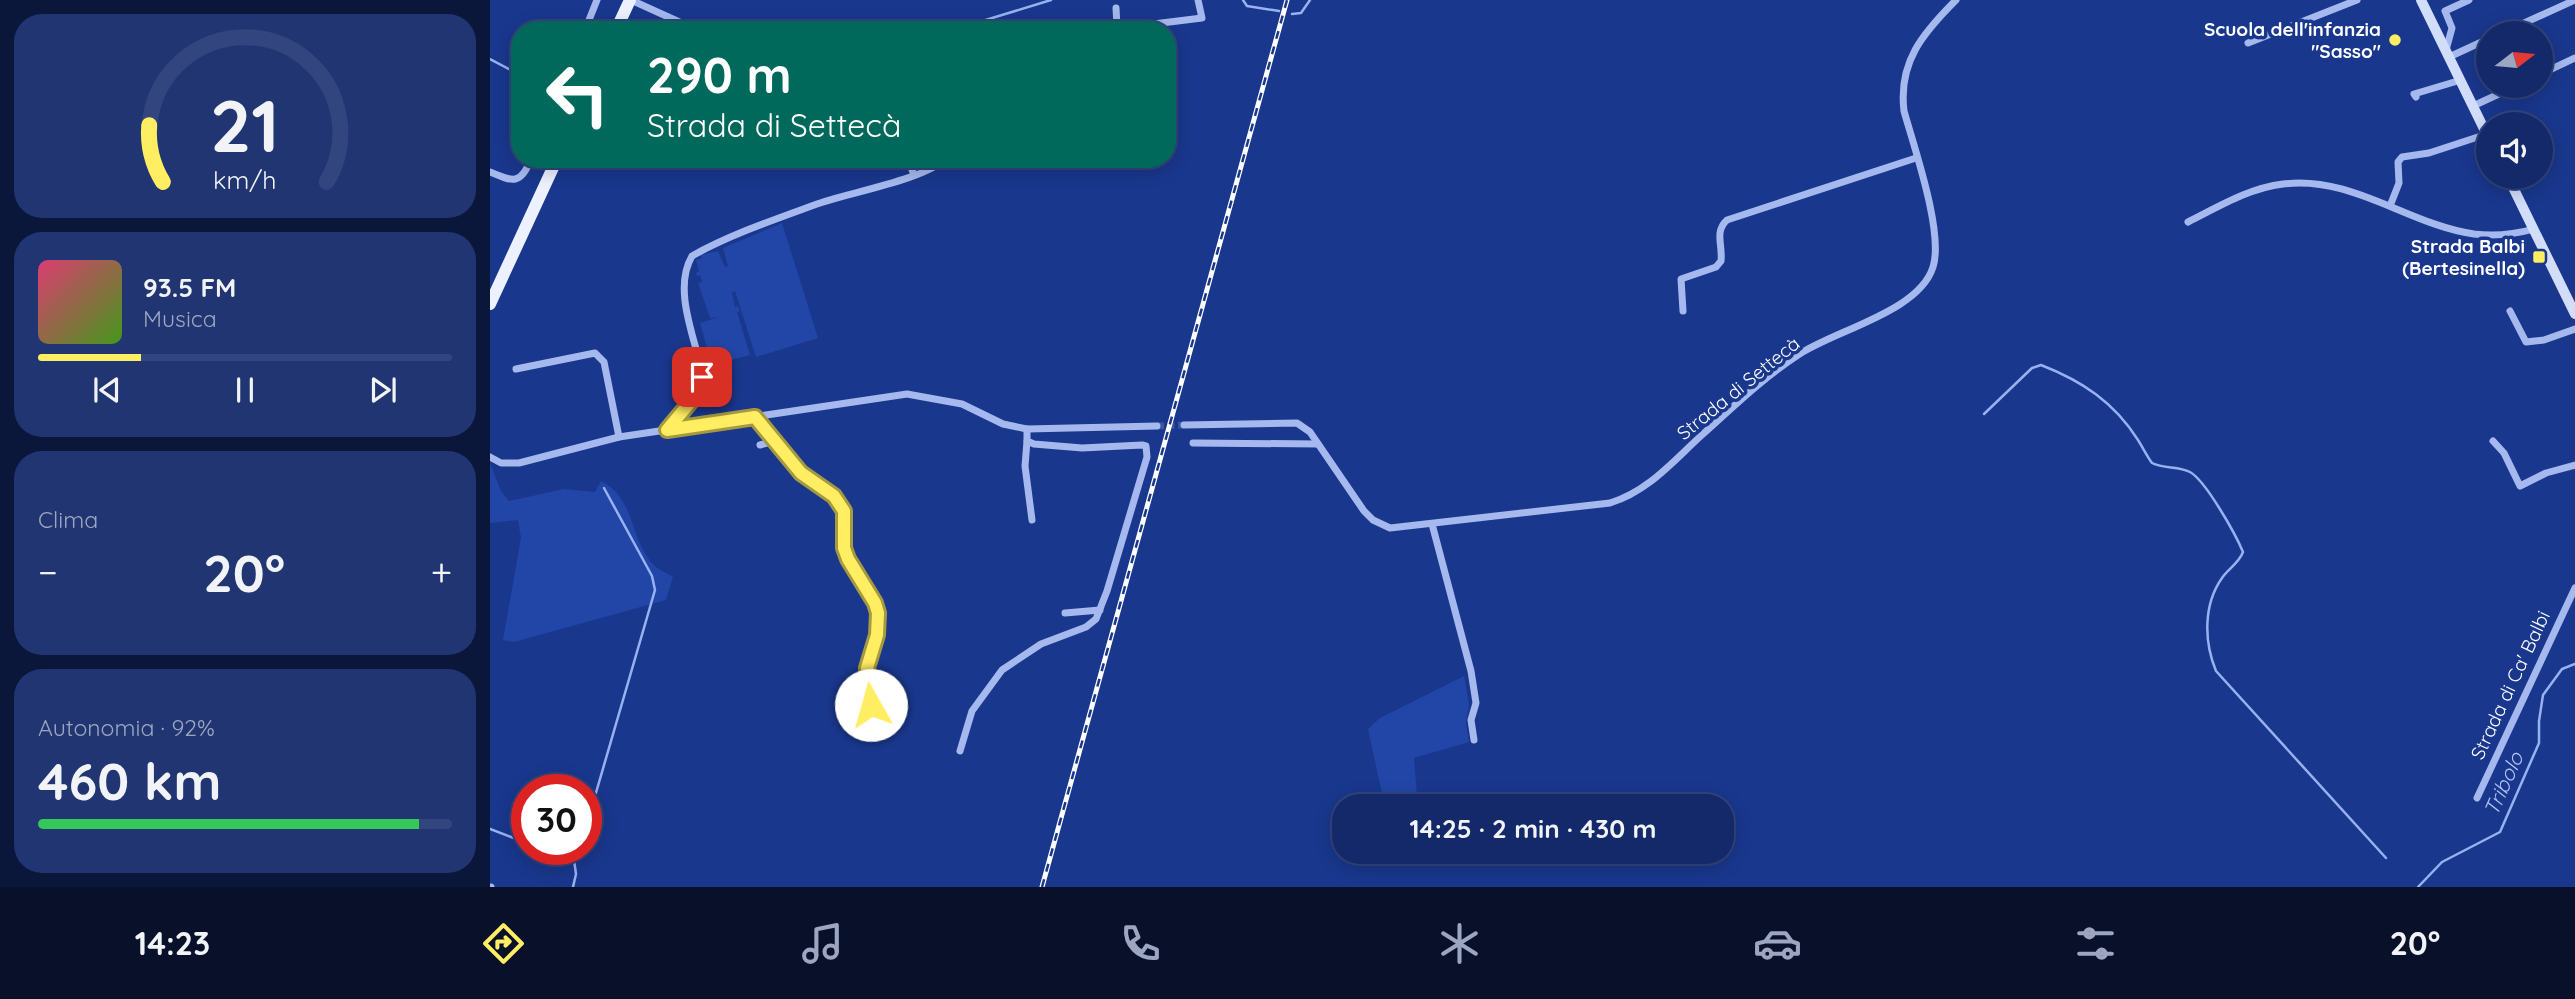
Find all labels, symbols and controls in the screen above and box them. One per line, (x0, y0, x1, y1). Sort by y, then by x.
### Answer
place label: Scuola dell'infanzia "Sasso" (2204, 17, 2381, 63)
north arrow (2476, 21, 2553, 98)
map controls (2476, 21, 2553, 189)
marker: Scuola dell'infanzia "Sasso" (2387, 32, 2403, 48)
text: 290 m (647, 44, 792, 105)
icon: left (532, 49, 623, 140)
text: 21 (210, 80, 280, 171)
text: Strada di Settecà (647, 105, 901, 145)
button: sound (2476, 112, 2553, 189)
text: km/h (213, 164, 277, 195)
place label: Strada Balbi (Bertesinella) (2402, 234, 2525, 280)
marker: Strada Balbi (Bertesinella) (2531, 249, 2547, 265)
text: 93.5 FM (143, 271, 236, 304)
text: Musica (143, 304, 217, 333)
street label: Strada di Settecà (1672, 331, 1804, 445)
pin (672, 347, 732, 407)
icon: arrive (683, 358, 721, 396)
icon: previous (88, 371, 126, 409)
icon: pause (226, 371, 264, 409)
icon: next (364, 371, 402, 409)
text: Clima (38, 505, 98, 534)
text: 20° (203, 540, 285, 605)
text: − (38, 548, 58, 596)
text: + (431, 548, 452, 596)
street label: Strada di Ca' Balbi (2465, 607, 2555, 763)
position arrow (834, 668, 908, 742)
text: Autonomia · 92% (38, 713, 215, 742)
water label: Tribolo (2478, 747, 2529, 819)
text: 460 km (38, 748, 221, 813)
speed limit sign: 30 (511, 774, 602, 865)
text: 14:25 · 2 min · 430 m (1409, 812, 1657, 845)
icon: directions (479, 919, 528, 968)
icon: music (798, 919, 847, 968)
icon: phone (1116, 919, 1165, 968)
icon: climate (1435, 919, 1484, 968)
icon: car (1753, 919, 1802, 968)
icon: filters (2071, 919, 2120, 968)
text: 14:23 (135, 923, 210, 963)
text: 20° (2390, 923, 2440, 963)

